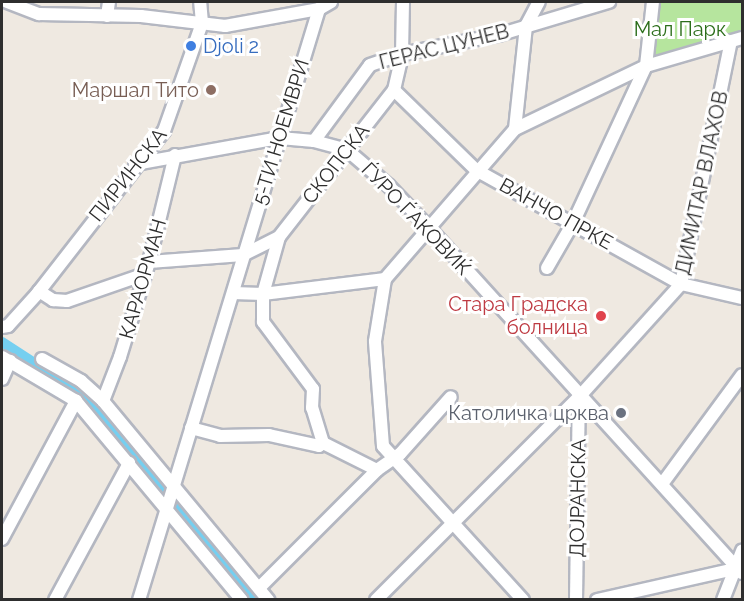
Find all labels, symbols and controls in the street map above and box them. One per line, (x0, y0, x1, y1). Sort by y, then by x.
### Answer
park label: Мал Парк (634, 17, 726, 41)
street label: ГЕРАС ЦУНЕВ (377, 19, 511, 75)
place label: Djoli 2 (203, 34, 259, 58)
marker: Djoli 2 (184, 39, 198, 53)
street label: 5-ТИ НОЕМВРИ (247, 56, 315, 208)
place label: Маршал Тито (71, 78, 199, 102)
marker: Маршал Тито (204, 83, 218, 97)
street label: ДИМИТАР ВЛАХОВ (671, 89, 733, 277)
street label: СКОПСКА (297, 119, 375, 209)
street label: ПИРИНСКА (84, 124, 172, 226)
street label: ЃУРО ЃАКОВИЌ (356, 158, 476, 280)
street label: ВАНЧО ПРКЕ (495, 173, 617, 255)
street label: КАРАОРМАН (114, 216, 172, 342)
place label: Стара Градска болница (448, 292, 588, 339)
marker: Стара Градска болница (592, 307, 610, 325)
place label: Католичка црква (448, 401, 609, 425)
marker: Католичка црква (614, 406, 628, 420)
street label: ДОЈРАНСКА (565, 438, 591, 558)

